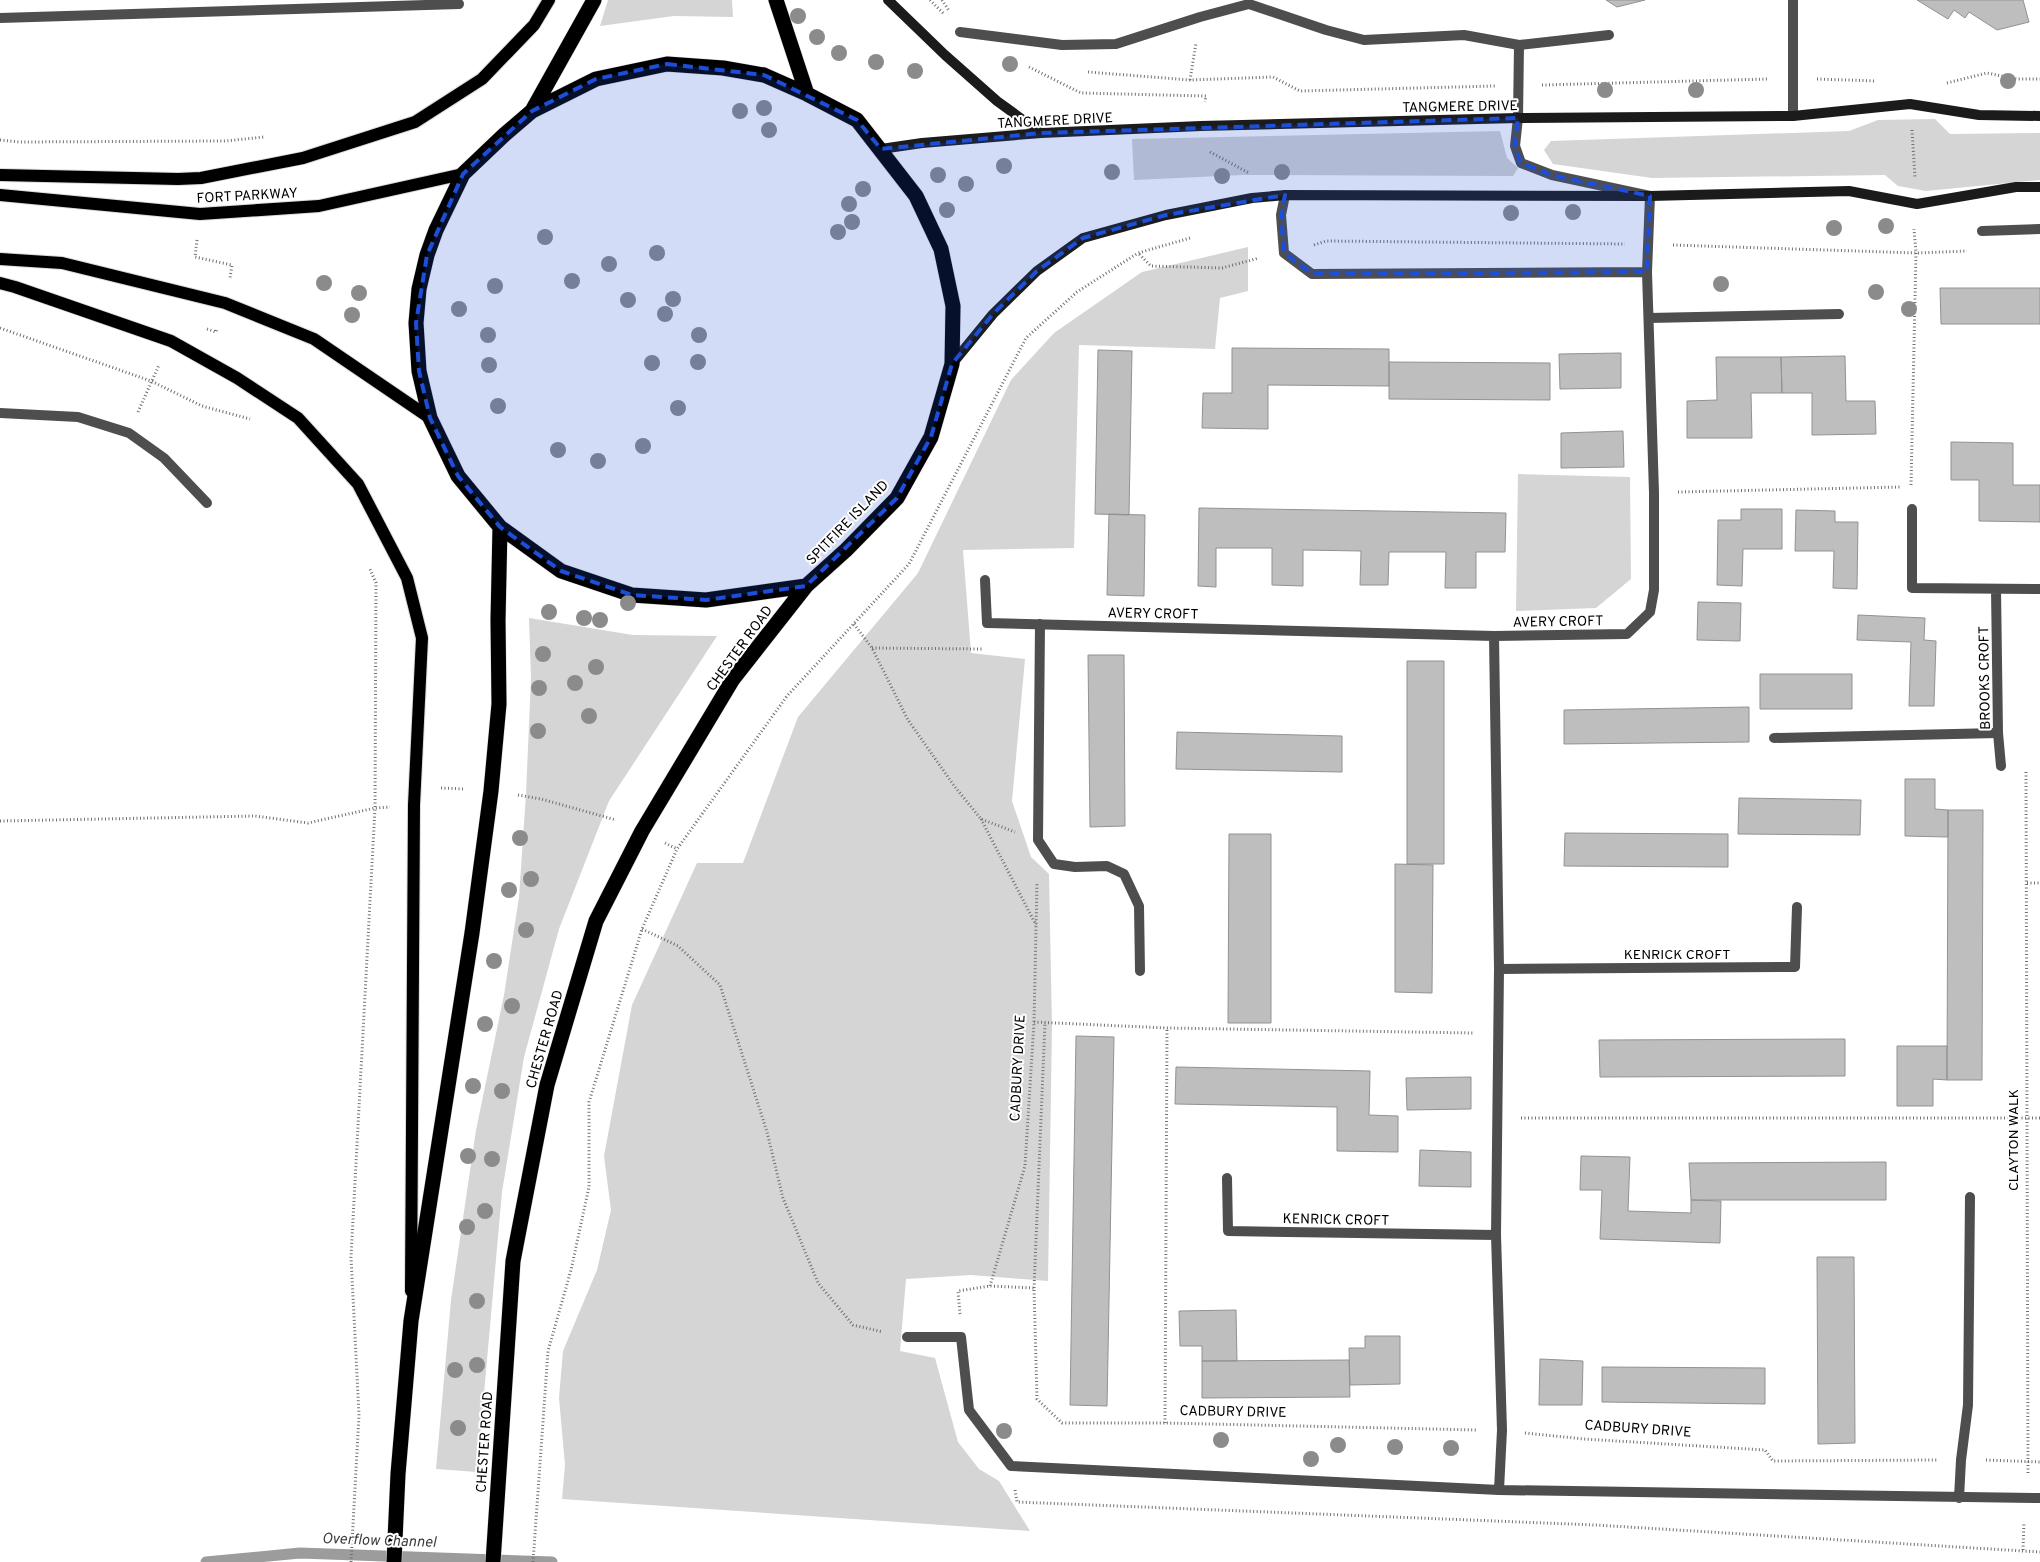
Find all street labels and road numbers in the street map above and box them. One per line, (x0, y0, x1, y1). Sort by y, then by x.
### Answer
street label: TANGMERE DRIVE (1402, 98, 1518, 117)
street label: TANGMERE DRIVE (997, 110, 1113, 133)
street label: FORT PARKWAY (196, 185, 298, 208)
street label: SPITFIRE ISLAND (803, 477, 893, 569)
street label: CHESTER ROAD (703, 603, 777, 695)
street label: AVERY CROFT (1107, 605, 1199, 624)
street label: AVERY CROFT (1512, 613, 1604, 632)
street label: BROOKS CROFT (1976, 626, 1995, 730)
street label: KENRICK CROFT (1624, 947, 1730, 964)
street label: CHESTER ROAD (523, 988, 568, 1091)
street label: CADBURY DRIVE (1007, 1014, 1030, 1122)
street label: CLAYTON WALK (2006, 1089, 2023, 1191)
street label: KENRICK CROFT (1282, 1211, 1389, 1230)
street label: CHESTER ROAD (473, 1391, 498, 1493)
street label: CADBURY DRIVE (1179, 1403, 1287, 1422)
street label: CADBURY DRIVE (1584, 1417, 1692, 1442)

